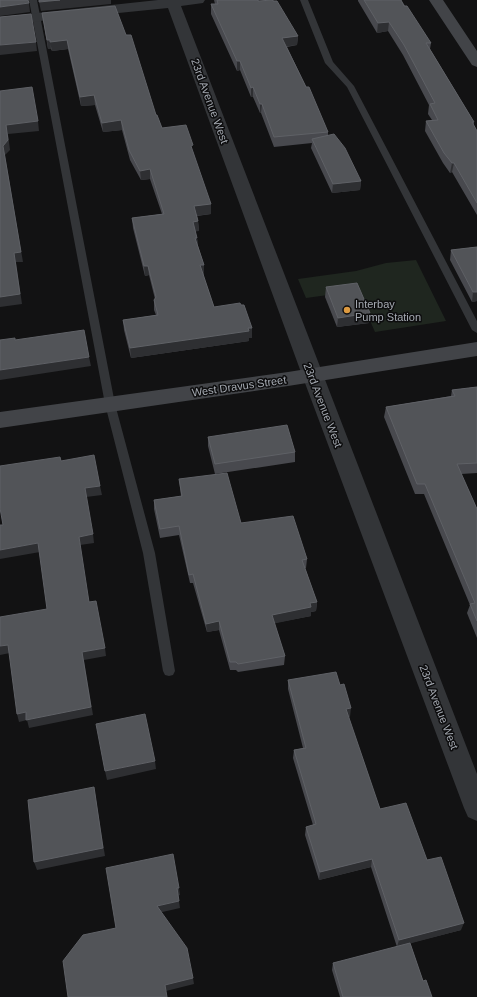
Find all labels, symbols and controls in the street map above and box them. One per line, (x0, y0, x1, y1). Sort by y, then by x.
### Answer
street label: 23rd Avenue West (189, 57, 231, 145)
place label: Interbay Pump Station (355, 298, 421, 323)
marker: Interbay Pump Station (342, 305, 352, 315)
street label: 23rd Avenue West (301, 361, 345, 449)
street label: West Dravus Street (191, 373, 287, 399)
street label: 23rd Avenue West (417, 663, 461, 751)

